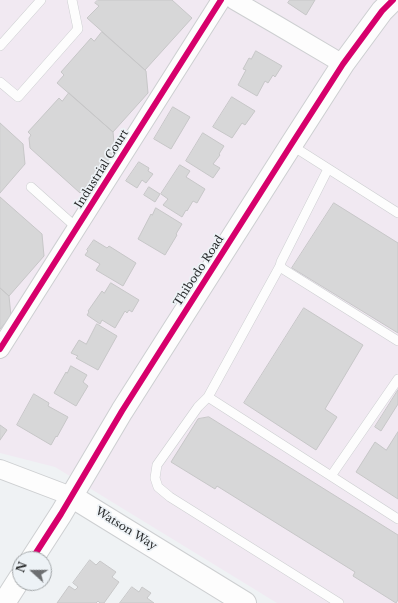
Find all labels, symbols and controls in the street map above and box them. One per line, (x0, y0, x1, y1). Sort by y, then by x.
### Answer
street label: Industrial Court (72, 127, 132, 211)
street label: Thibodo Road (171, 233, 227, 309)
street label: Watson Way (93, 505, 159, 553)
north arrow (12, 551, 52, 591)
text: N (13, 560, 30, 574)

